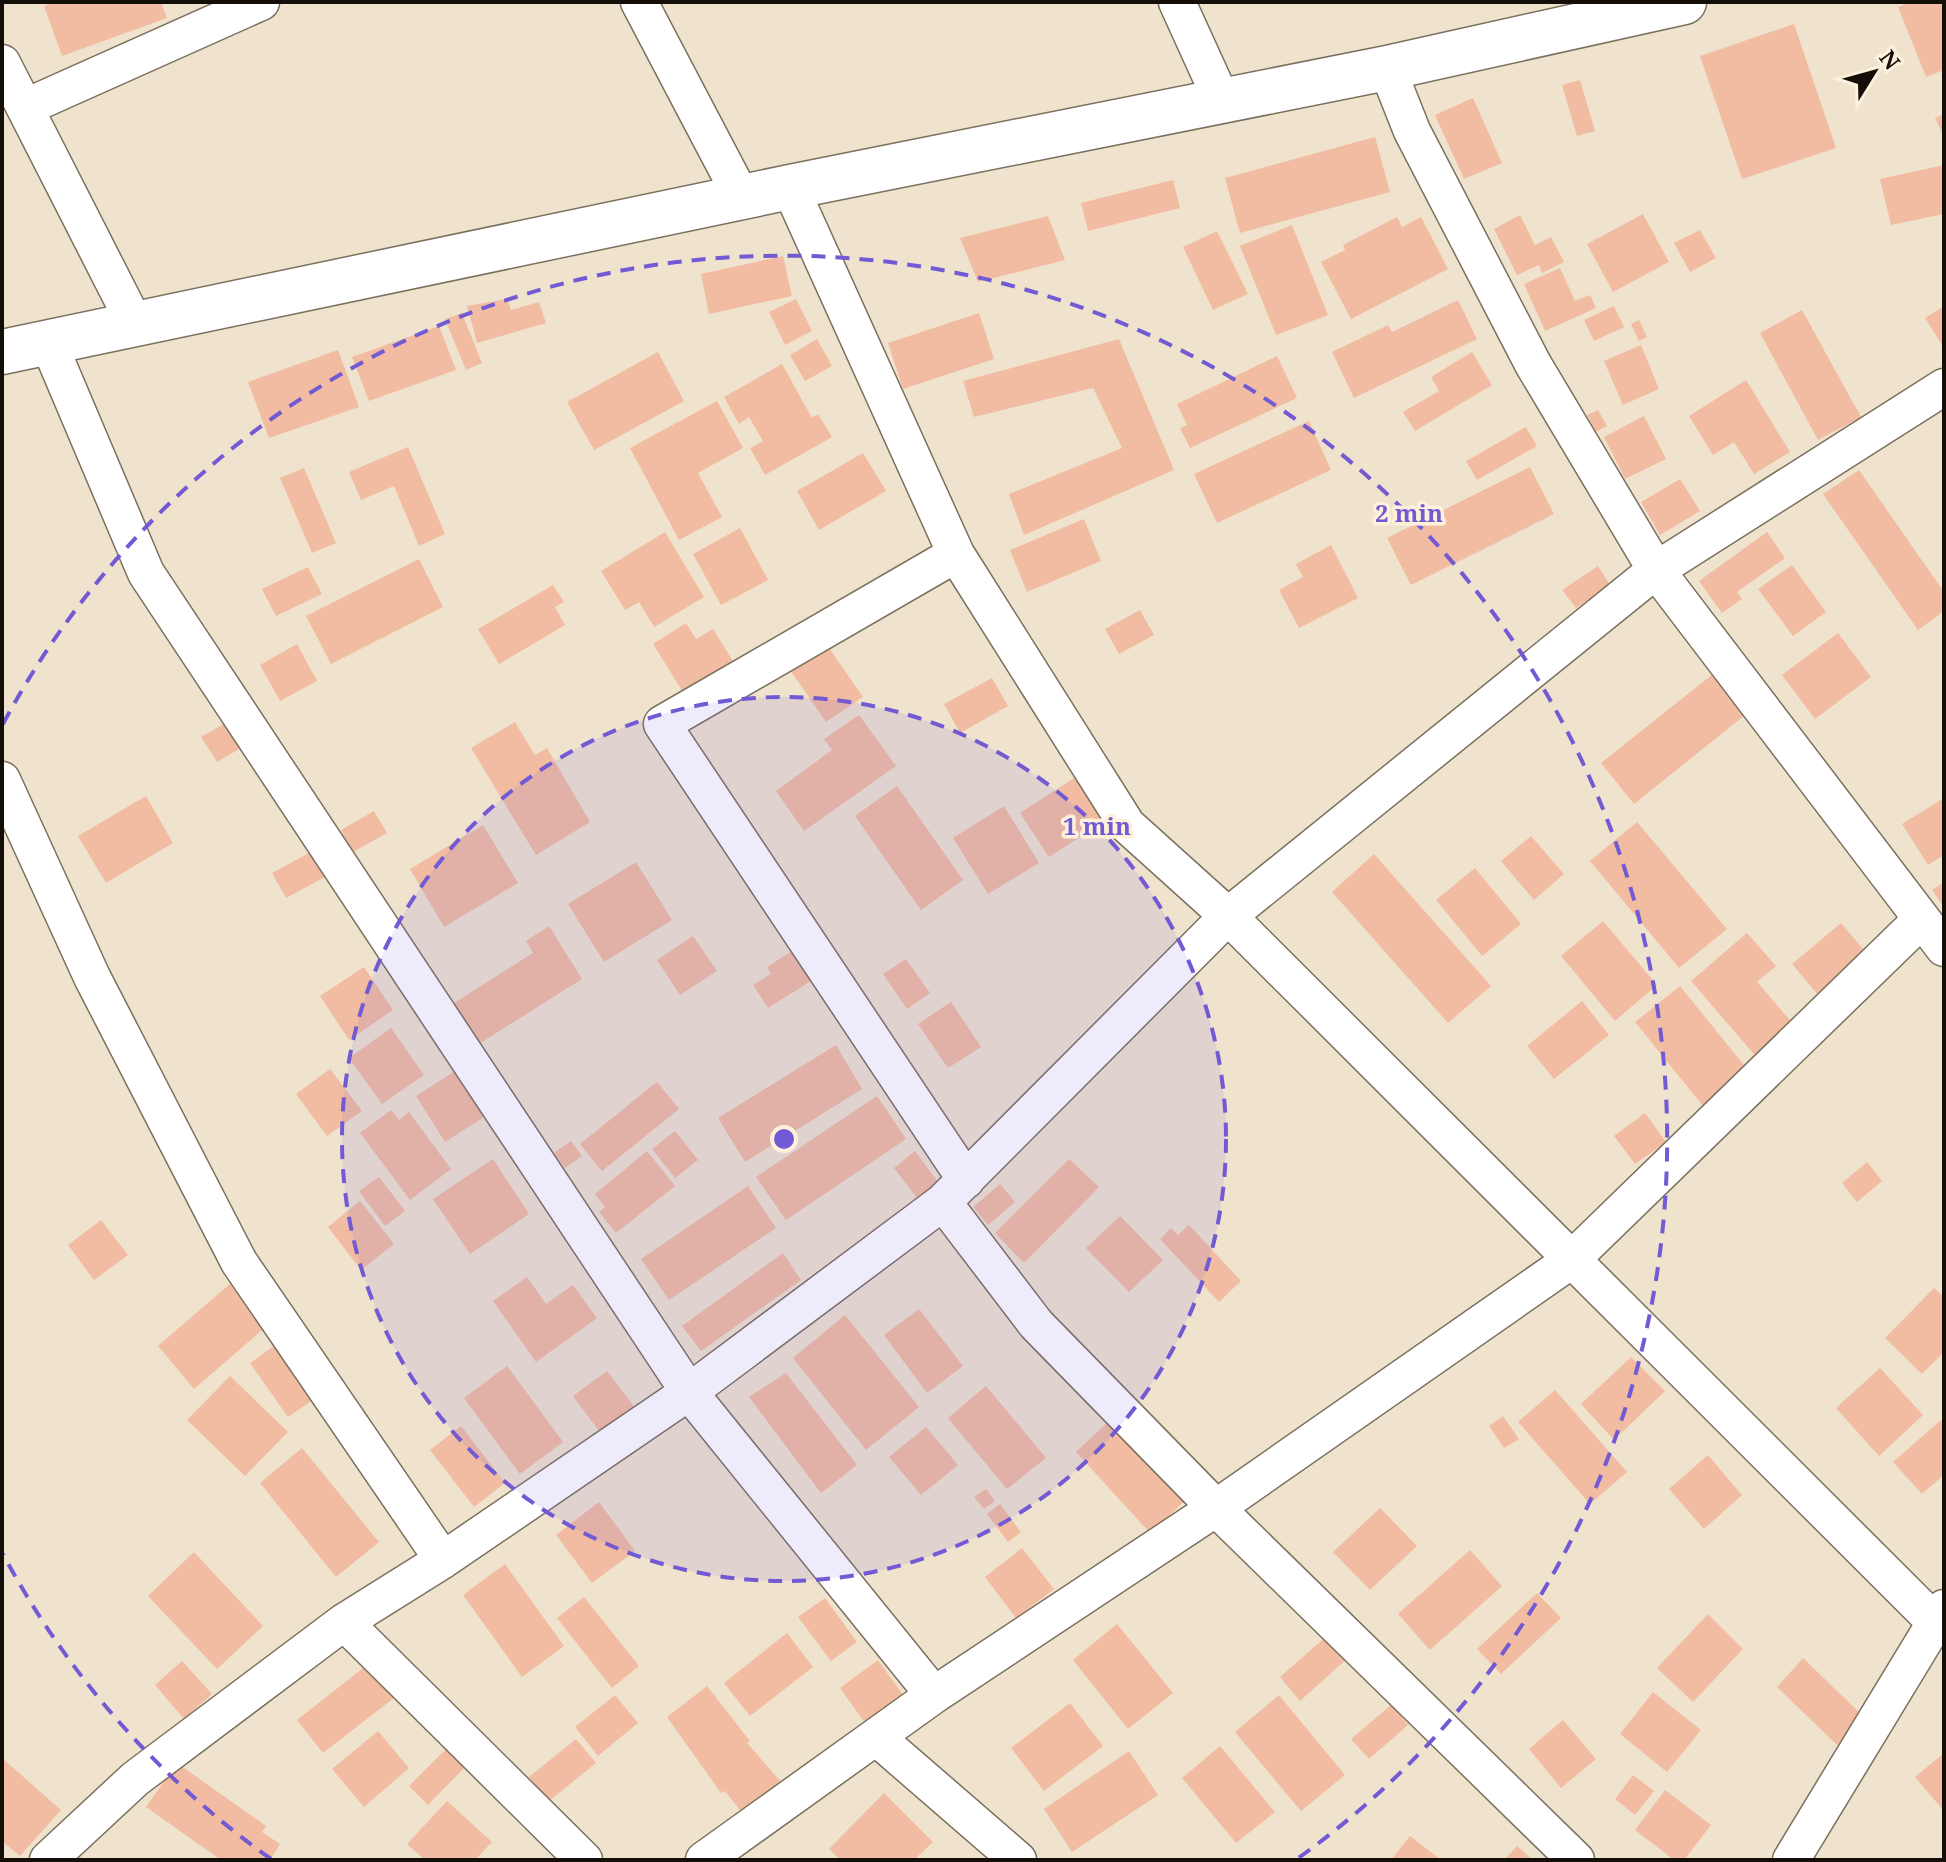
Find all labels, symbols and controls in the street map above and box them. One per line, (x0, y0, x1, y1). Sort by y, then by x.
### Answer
north arrow (1834, 32, 1914, 112)
text: N (1874, 43, 1908, 75)
text: 2 min (1375, 496, 1443, 529)
text: 1 min (1063, 809, 1131, 842)
centre of rings (770, 1125, 798, 1153)

